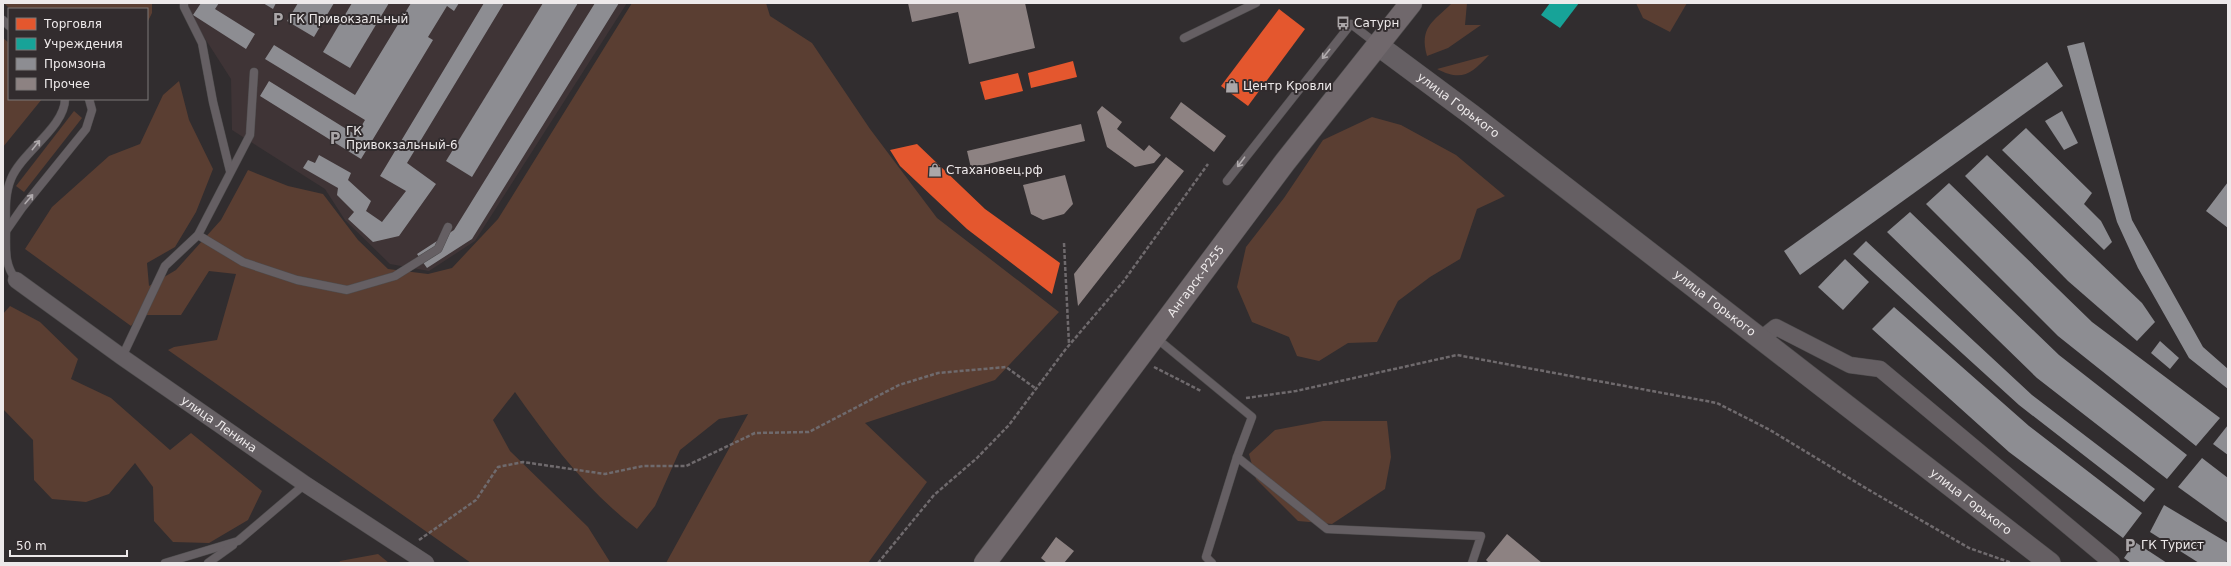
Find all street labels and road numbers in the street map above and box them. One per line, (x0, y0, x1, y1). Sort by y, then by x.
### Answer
street label: улица Горького (1414, 70, 1502, 141)
street label: Ангарск-Р255 (1165, 243, 1227, 320)
street label: улица Горького (1671, 267, 1758, 339)
street label: улица Ленина (178, 393, 260, 455)
street label: улица Горького (1927, 466, 2015, 538)

